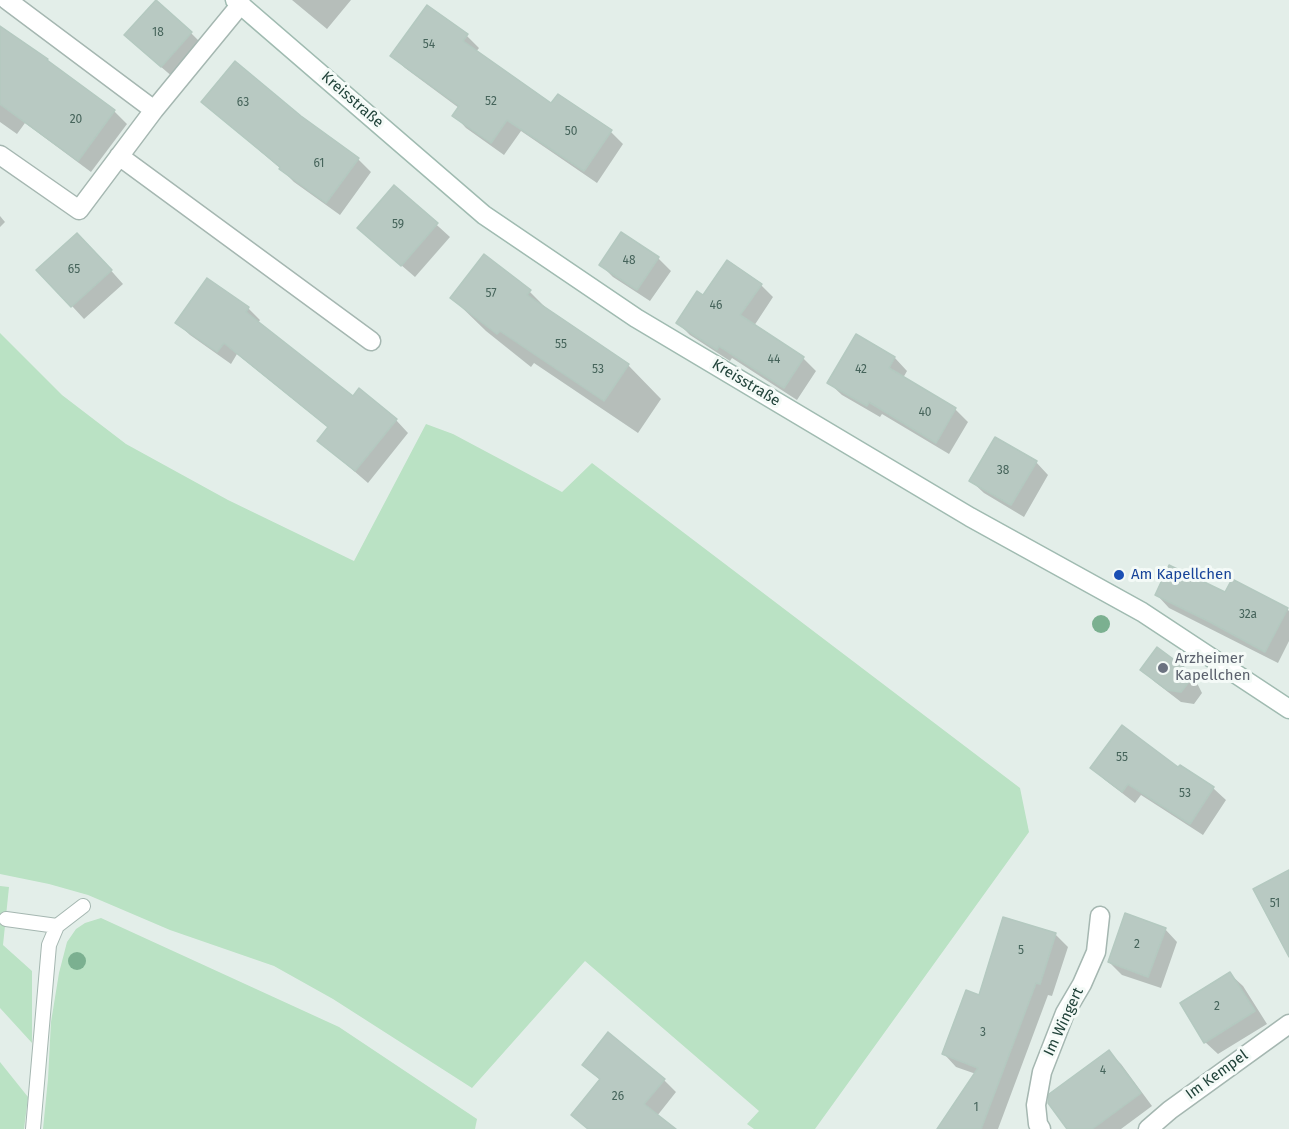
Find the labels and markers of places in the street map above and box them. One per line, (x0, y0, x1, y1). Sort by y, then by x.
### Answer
place label: Am Kapellchen (1131, 566, 1232, 584)
marker: Am Kapellchen (1112, 568, 1126, 582)
place label: Arzheimer Kapellchen (1175, 650, 1251, 685)
marker: Arzheimer Kapellchen (1156, 661, 1170, 675)

